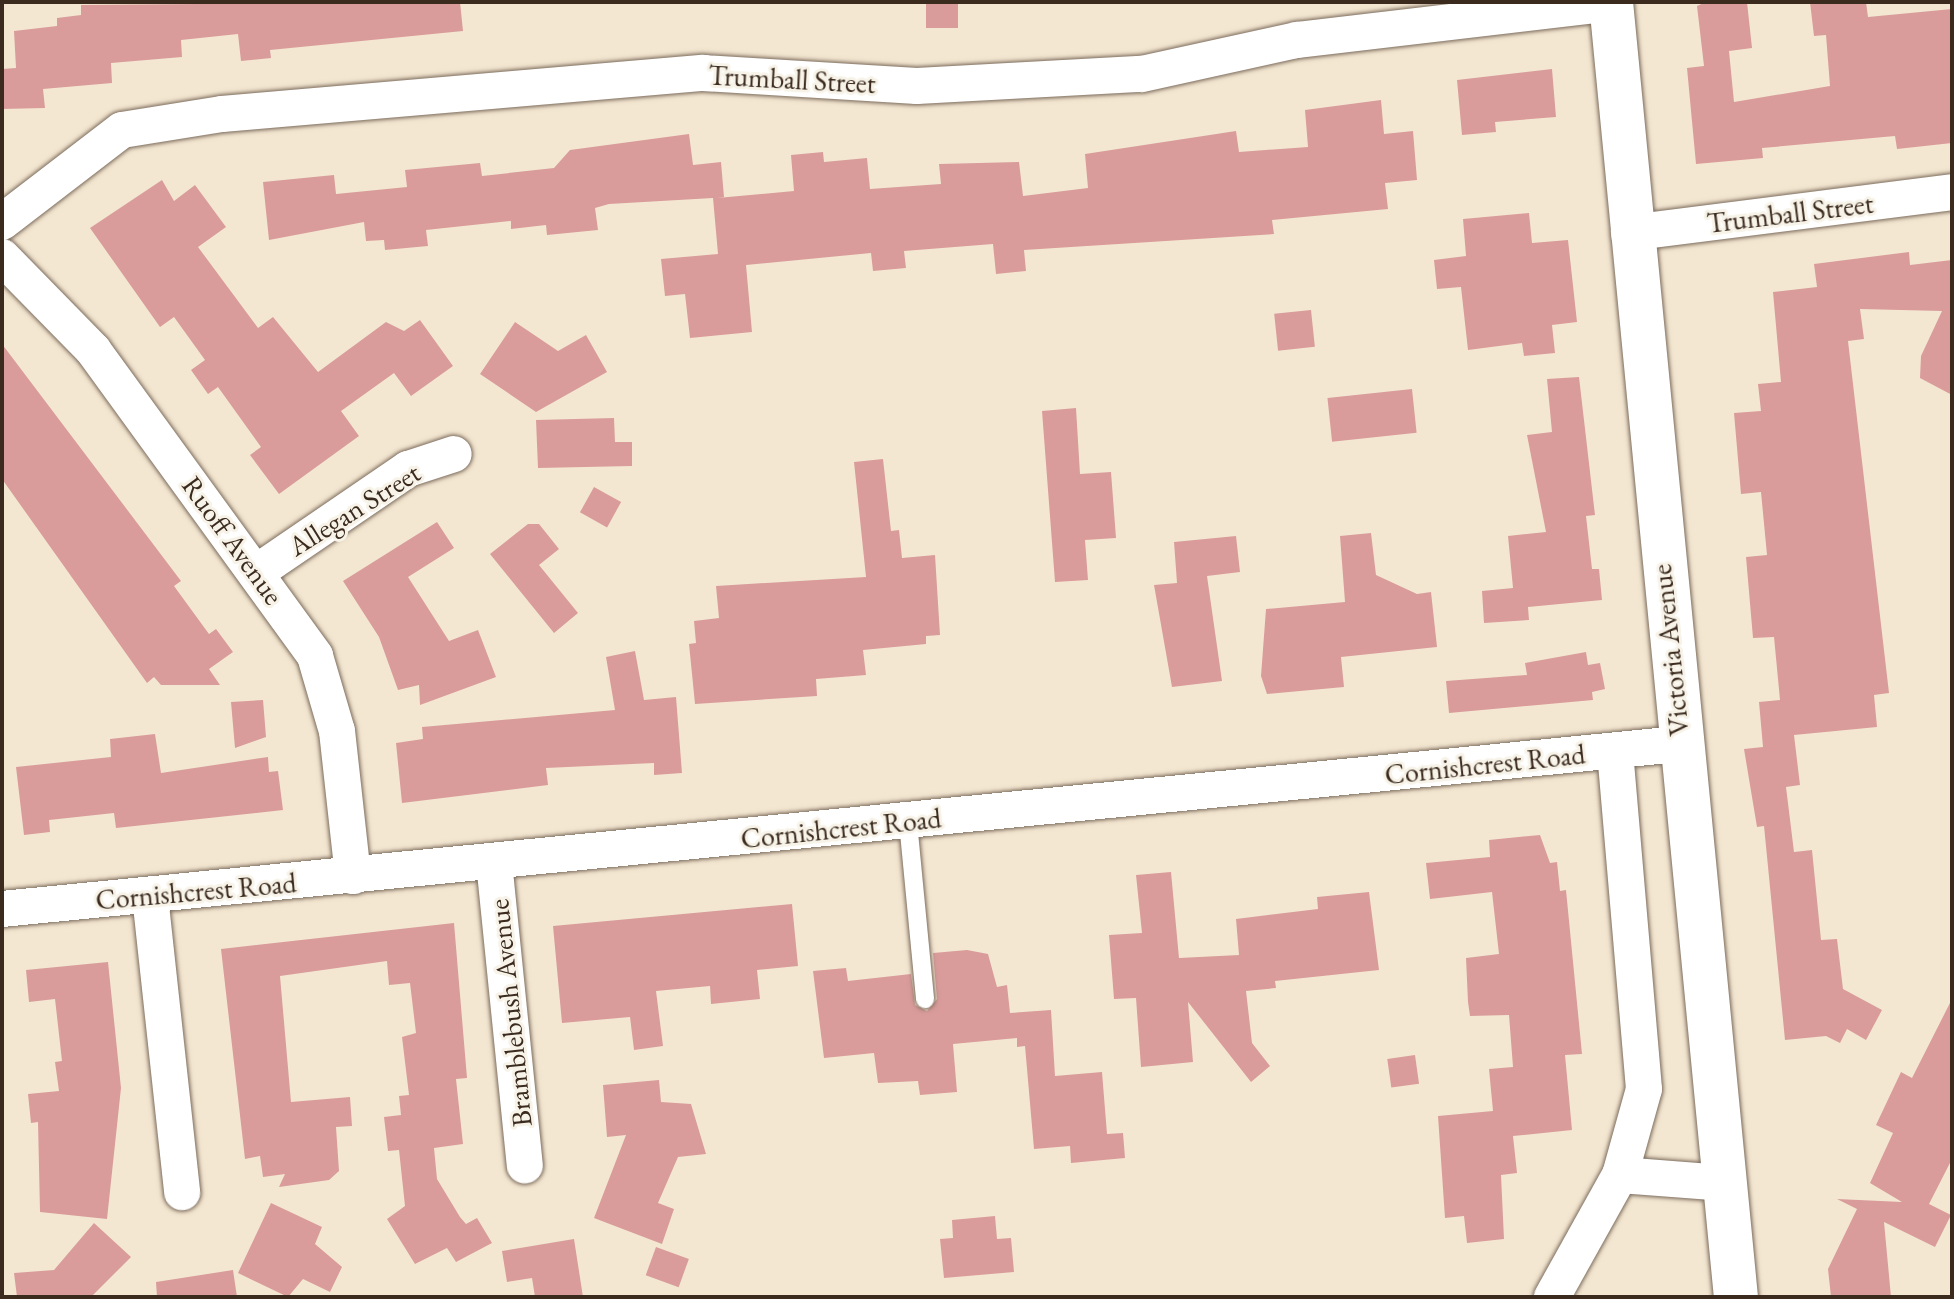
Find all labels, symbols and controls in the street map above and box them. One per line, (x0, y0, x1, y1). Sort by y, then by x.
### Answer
street label: Trumball Street (708, 58, 876, 100)
street label: Trumball Street (1705, 186, 1875, 240)
street label: Allegan Street (282, 455, 426, 563)
street label: Ruoff Avenue (175, 469, 291, 611)
street label: Victoria Avenue (1644, 562, 1696, 738)
street label: Cornishcrest Road (1383, 737, 1587, 791)
street label: Cornishcrest Road (739, 801, 943, 855)
street label: Cornishcrest Road (94, 865, 298, 917)
street label: Bramblebush Avenue (481, 897, 539, 1129)

